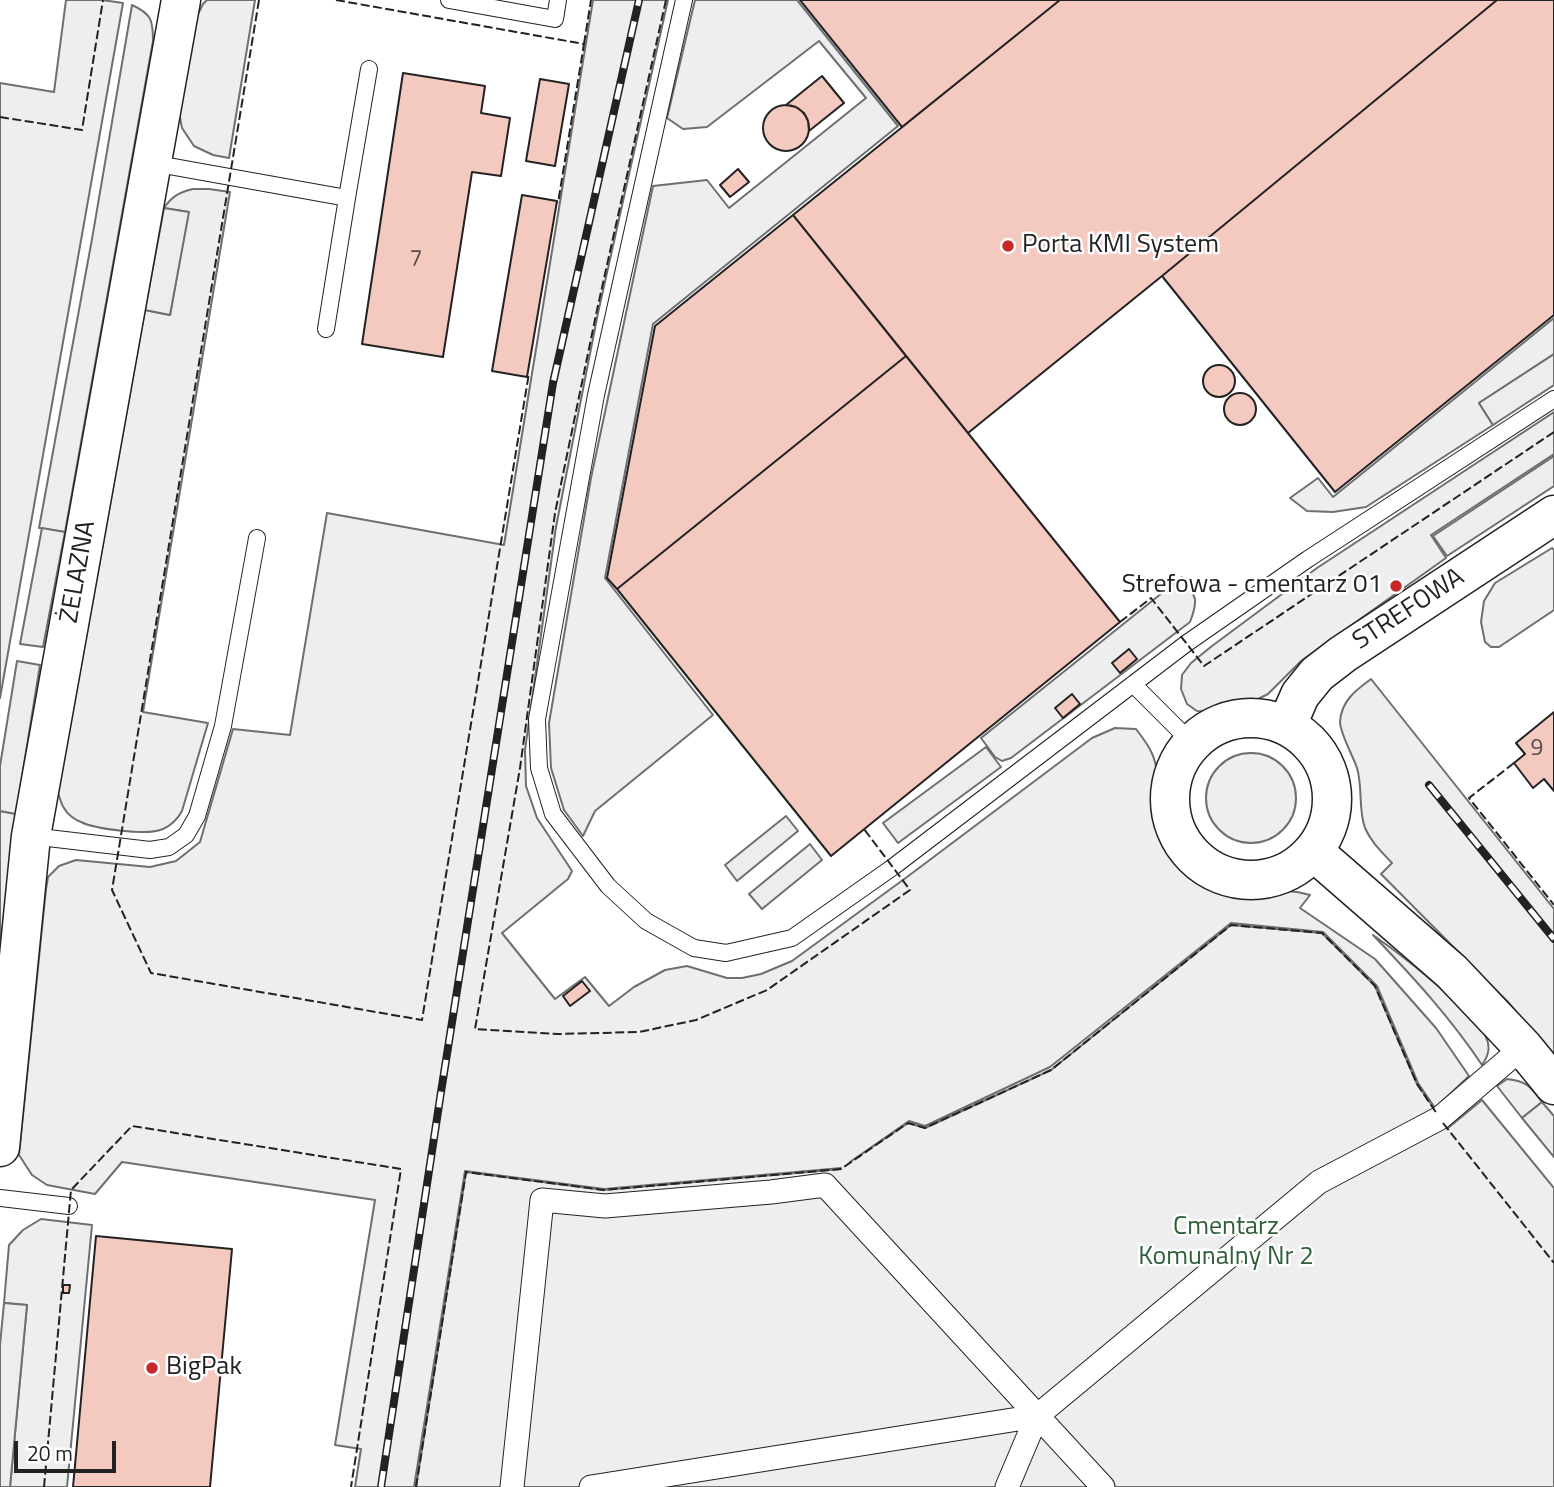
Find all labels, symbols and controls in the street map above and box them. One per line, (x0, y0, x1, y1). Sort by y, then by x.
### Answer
place label: Porta KMI System (1022, 230, 1219, 262)
marker: Porta KMI System (1000, 238, 1016, 254)
house number: 7 (410, 246, 422, 274)
street label: ŻELAZNA (55, 518, 103, 626)
street label: STREFOWA (1347, 562, 1471, 658)
place label: Strefowa - cmentarz 01 (1122, 570, 1382, 602)
marker: Strefowa - cmentarz 01 (1388, 578, 1404, 594)
house number: 9 (1531, 735, 1543, 763)
park label: Cmentarz Komunalny Nr 2 (1138, 1212, 1314, 1274)
place label: BigPak (166, 1352, 242, 1384)
marker: BigPak (144, 1360, 160, 1376)
scale bar (18, 1428, 119, 1472)
text: 20 m (27, 1437, 73, 1469)

